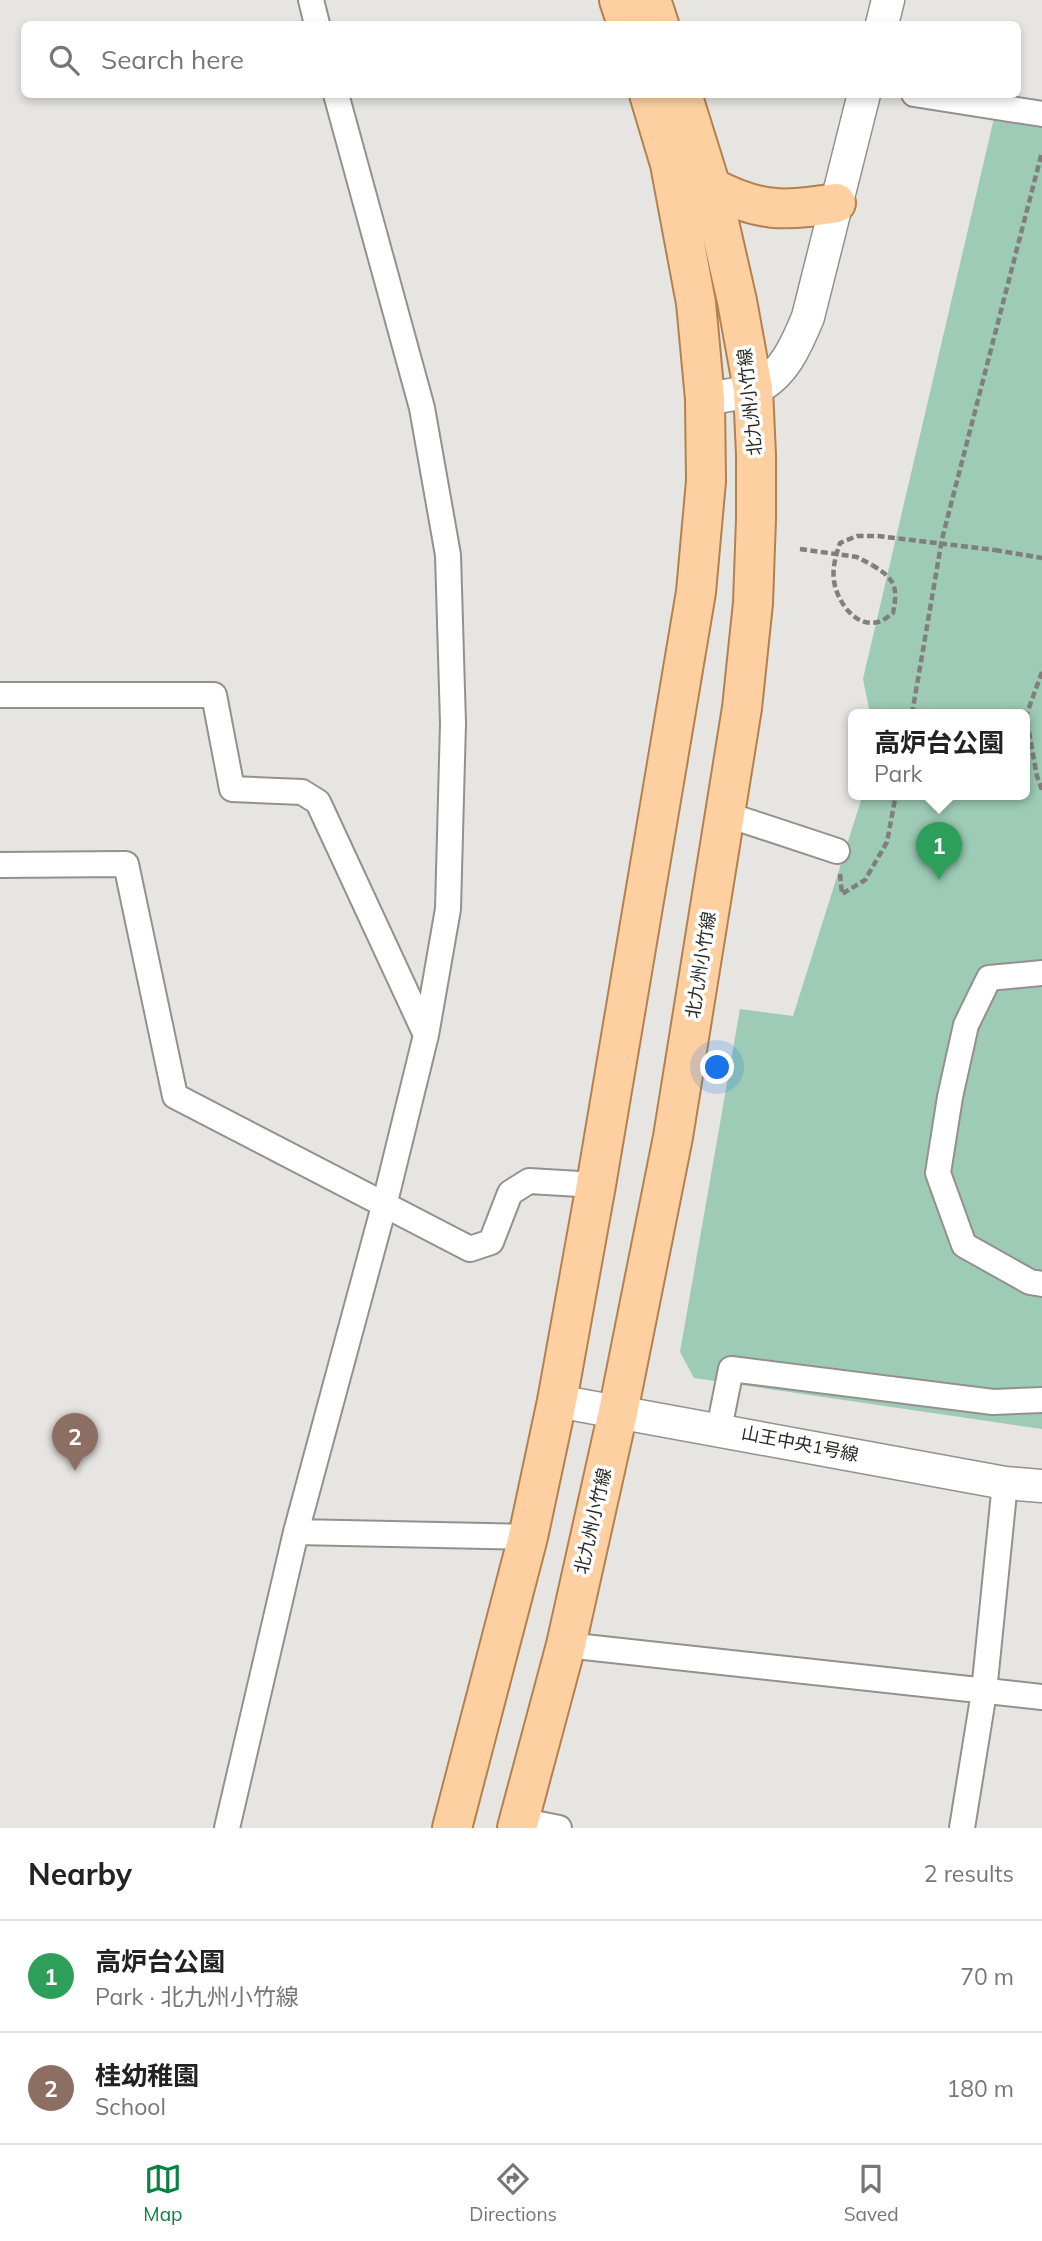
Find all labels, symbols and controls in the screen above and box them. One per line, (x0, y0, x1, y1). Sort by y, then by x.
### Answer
search box (21, 21, 1021, 98)
icon: search (45, 41, 83, 79)
text: Search here (101, 43, 244, 76)
street label: 北九州小竹線 (732, 347, 767, 457)
popup (848, 709, 1030, 800)
text: 高炉台公園 (874, 726, 1004, 759)
text: Park (874, 759, 922, 788)
pin: 1 (916, 822, 962, 880)
street label: 北九州小竹線 (681, 910, 720, 1020)
your location (700, 1050, 734, 1084)
pin: 2 (52, 1413, 98, 1471)
street label: 山王中央1号線 (740, 1421, 861, 1466)
street label: 北九州小竹線 (569, 1466, 616, 1576)
text: Nearby (28, 1855, 132, 1893)
text: 2 results (924, 1859, 1014, 1888)
text: 高炉台公園 (95, 1945, 225, 1978)
text: 1 (44, 1962, 58, 1991)
text: 70 m (960, 1962, 1014, 1991)
text: Park · 北九州小竹線 (95, 1982, 299, 2011)
text: 桂幼稚園 (95, 2059, 199, 2092)
text: 2 (44, 2074, 58, 2103)
text: 180 m (946, 2074, 1014, 2103)
text: School (95, 2092, 166, 2121)
tab: Map (143, 2160, 182, 2226)
tab: Directions (469, 2160, 557, 2226)
tab: Saved (844, 2160, 899, 2226)

